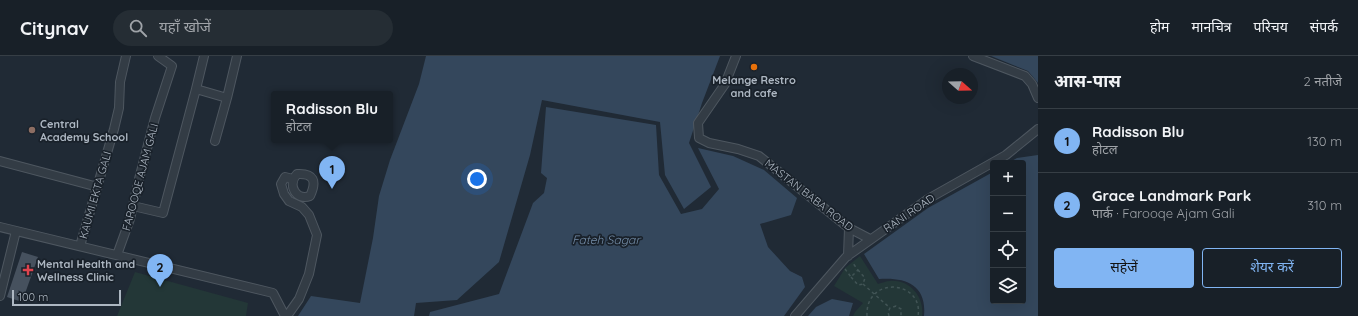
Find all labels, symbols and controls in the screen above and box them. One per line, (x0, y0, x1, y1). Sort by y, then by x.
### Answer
search box (113, 10, 393, 46)
text: Citynav (20, 16, 89, 40)
icon: search (127, 17, 149, 39)
text: यहाँ खोजें (159, 17, 211, 36)
text: होम (1150, 18, 1169, 36)
text: मानचित्र (1191, 18, 1232, 36)
text: परिचय (1254, 18, 1288, 36)
text: संपर्क (1310, 18, 1338, 36)
marker: Melange Restro and cafe (749, 62, 759, 72)
north arrow (942, 68, 978, 104)
text: आस-पास (1054, 70, 1121, 91)
place label: Melange Restro and cafe (712, 73, 796, 100)
text: 2 नतीजे (1304, 73, 1342, 89)
popup (271, 91, 393, 143)
text: Radisson Blu (286, 99, 378, 118)
place label: Central Academy School (40, 117, 128, 144)
text: होटल (286, 118, 312, 134)
street label: FAROOQE AJAM GALI (119, 122, 161, 232)
text: Radisson Blu (1092, 122, 1184, 141)
marker: Central Academy School (27, 125, 37, 135)
text: 1 (1064, 133, 1070, 149)
text: 130 m (1307, 133, 1342, 149)
text: होटल (1092, 141, 1118, 157)
street label: KAUMI EKTA GALI (76, 150, 114, 240)
pin: 1 (319, 156, 345, 189)
street label: MASTAN BABA ROAD (762, 156, 856, 234)
map controls (990, 160, 1026, 304)
button: + (990, 160, 1026, 196)
your location (467, 169, 487, 189)
text: Grace Landmark Park (1092, 186, 1251, 205)
street label: RANI ROAD (881, 191, 937, 235)
button: − (990, 196, 1026, 232)
text: 2 (1063, 197, 1071, 213)
text: 310 m (1307, 197, 1342, 213)
text: पार्क · Farooqe Ajam Gali (1092, 205, 1235, 221)
water label: Fateh Sagar (572, 232, 641, 247)
button: locate (990, 232, 1026, 268)
button: सहेजें (1054, 248, 1194, 288)
button: शेयर करें (1202, 248, 1342, 288)
pin: 2 (147, 254, 173, 287)
place label: Mental Health and Wellness Clinic (37, 257, 135, 284)
marker: Mental Health and Wellness Clinic (22, 264, 34, 276)
button: layers (990, 268, 1026, 304)
scale bar (12, 288, 121, 307)
text: 100 m (18, 290, 48, 304)

